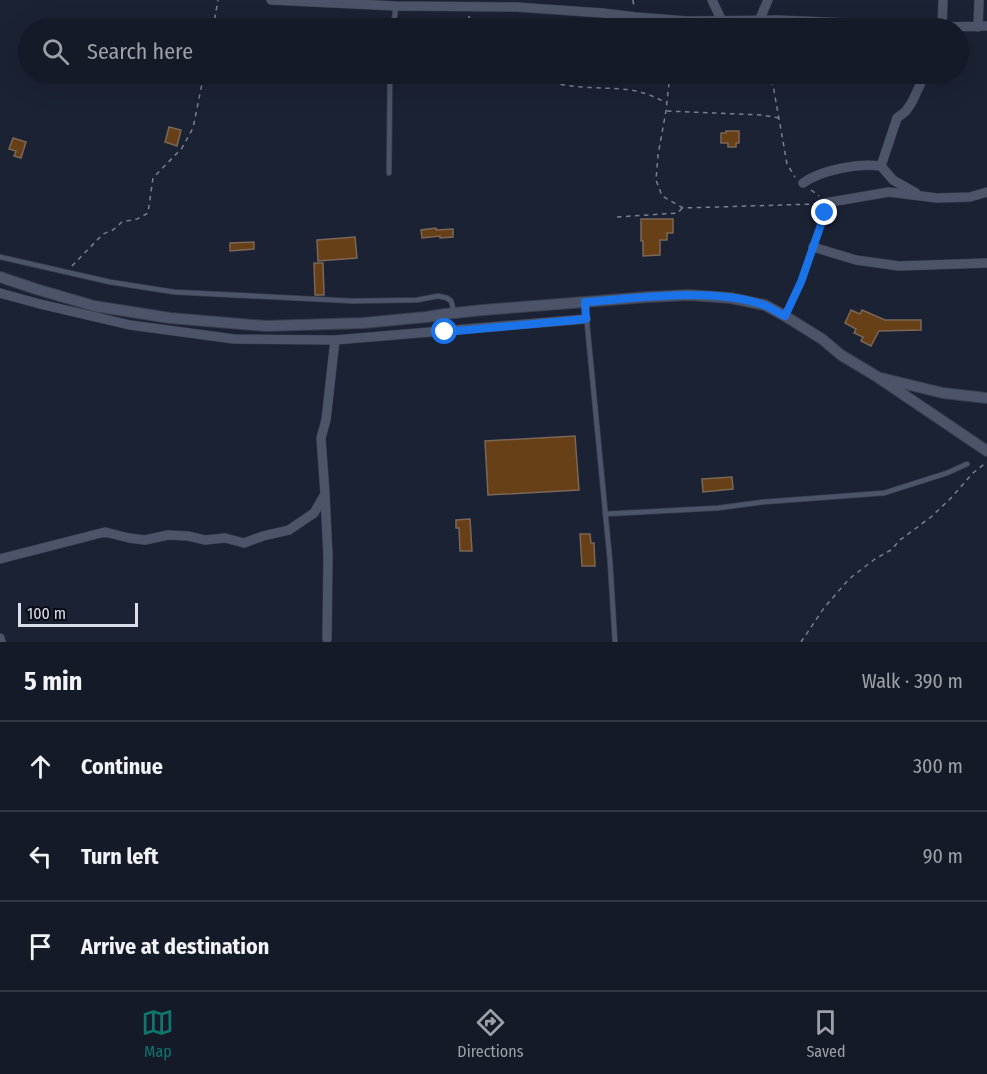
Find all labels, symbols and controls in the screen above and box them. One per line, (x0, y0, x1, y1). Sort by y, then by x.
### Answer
search box (18, 18, 969, 84)
icon: search (39, 35, 72, 68)
text: Search here (87, 38, 193, 65)
route end (811, 199, 837, 225)
route start (431, 318, 457, 344)
scale bar (18, 600, 138, 628)
text: 100 m (27, 604, 66, 623)
text: 5 min (24, 666, 82, 697)
text: Walk · 390 m (862, 669, 963, 693)
icon: ahead (24, 750, 57, 783)
text: Continue (81, 753, 163, 780)
text: 300 m (913, 754, 963, 778)
icon: left (24, 840, 57, 873)
text: Turn left (81, 843, 159, 870)
text: 90 m (923, 844, 963, 868)
icon: arrive (24, 930, 57, 963)
text: Arrive at destination (81, 933, 269, 960)
tab: Map (141, 1006, 174, 1061)
tab: Directions (457, 1006, 524, 1061)
tab: Saved (806, 1006, 846, 1061)

